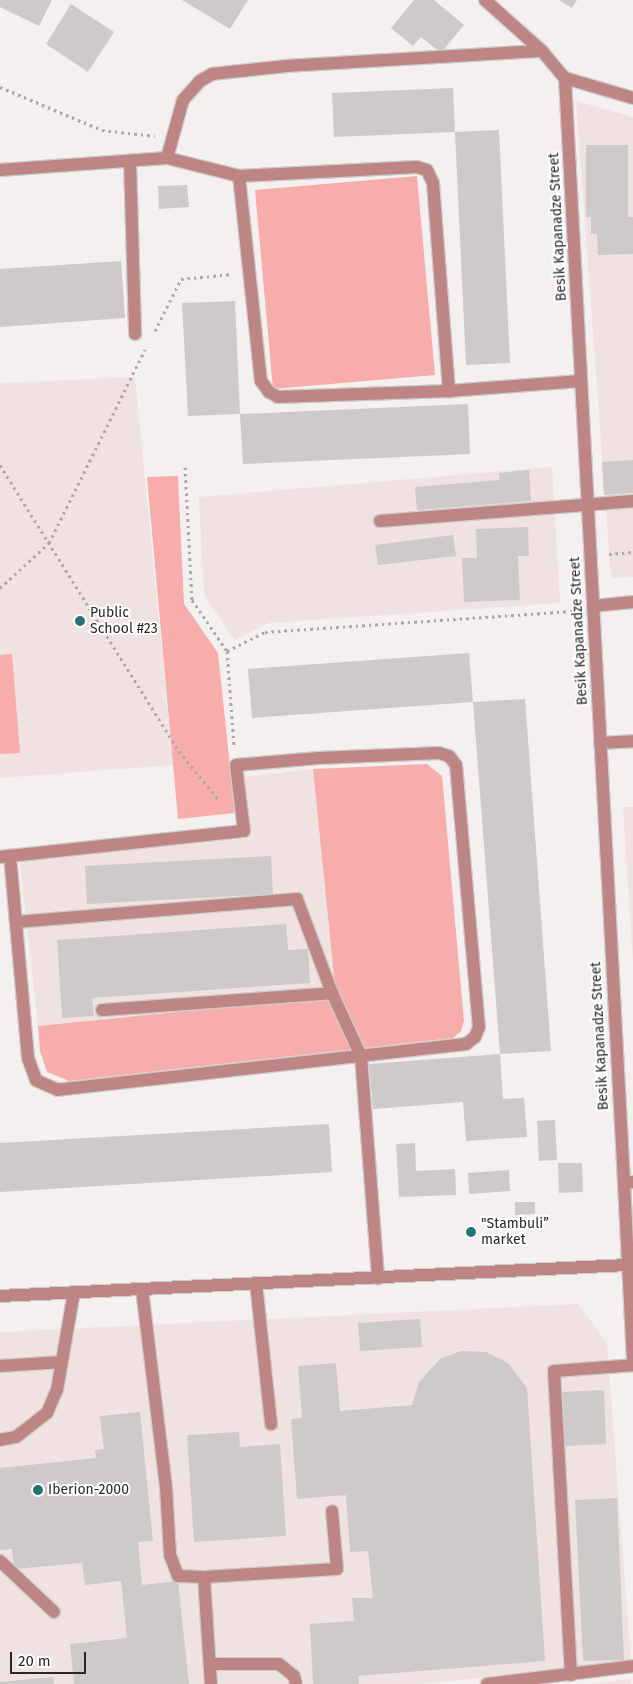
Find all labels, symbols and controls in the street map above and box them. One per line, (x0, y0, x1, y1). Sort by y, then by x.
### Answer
street label: Besik Kapanadze Street (546, 152, 570, 302)
street label: Besik Kapanadze Street (567, 556, 591, 706)
place label: Public School #23 (90, 605, 158, 638)
marker: Public School #23 (74, 615, 86, 627)
street label: Besik Kapanadze Street (588, 961, 612, 1111)
place label: "Stambuli” market (481, 1216, 549, 1248)
marker: "Stambuli” market (465, 1226, 477, 1238)
place label: Iberion-2000 (48, 1482, 129, 1498)
marker: Iberion-2000 (32, 1484, 44, 1496)
scale bar (12, 1642, 89, 1674)
text: 20 m (18, 1652, 51, 1670)

